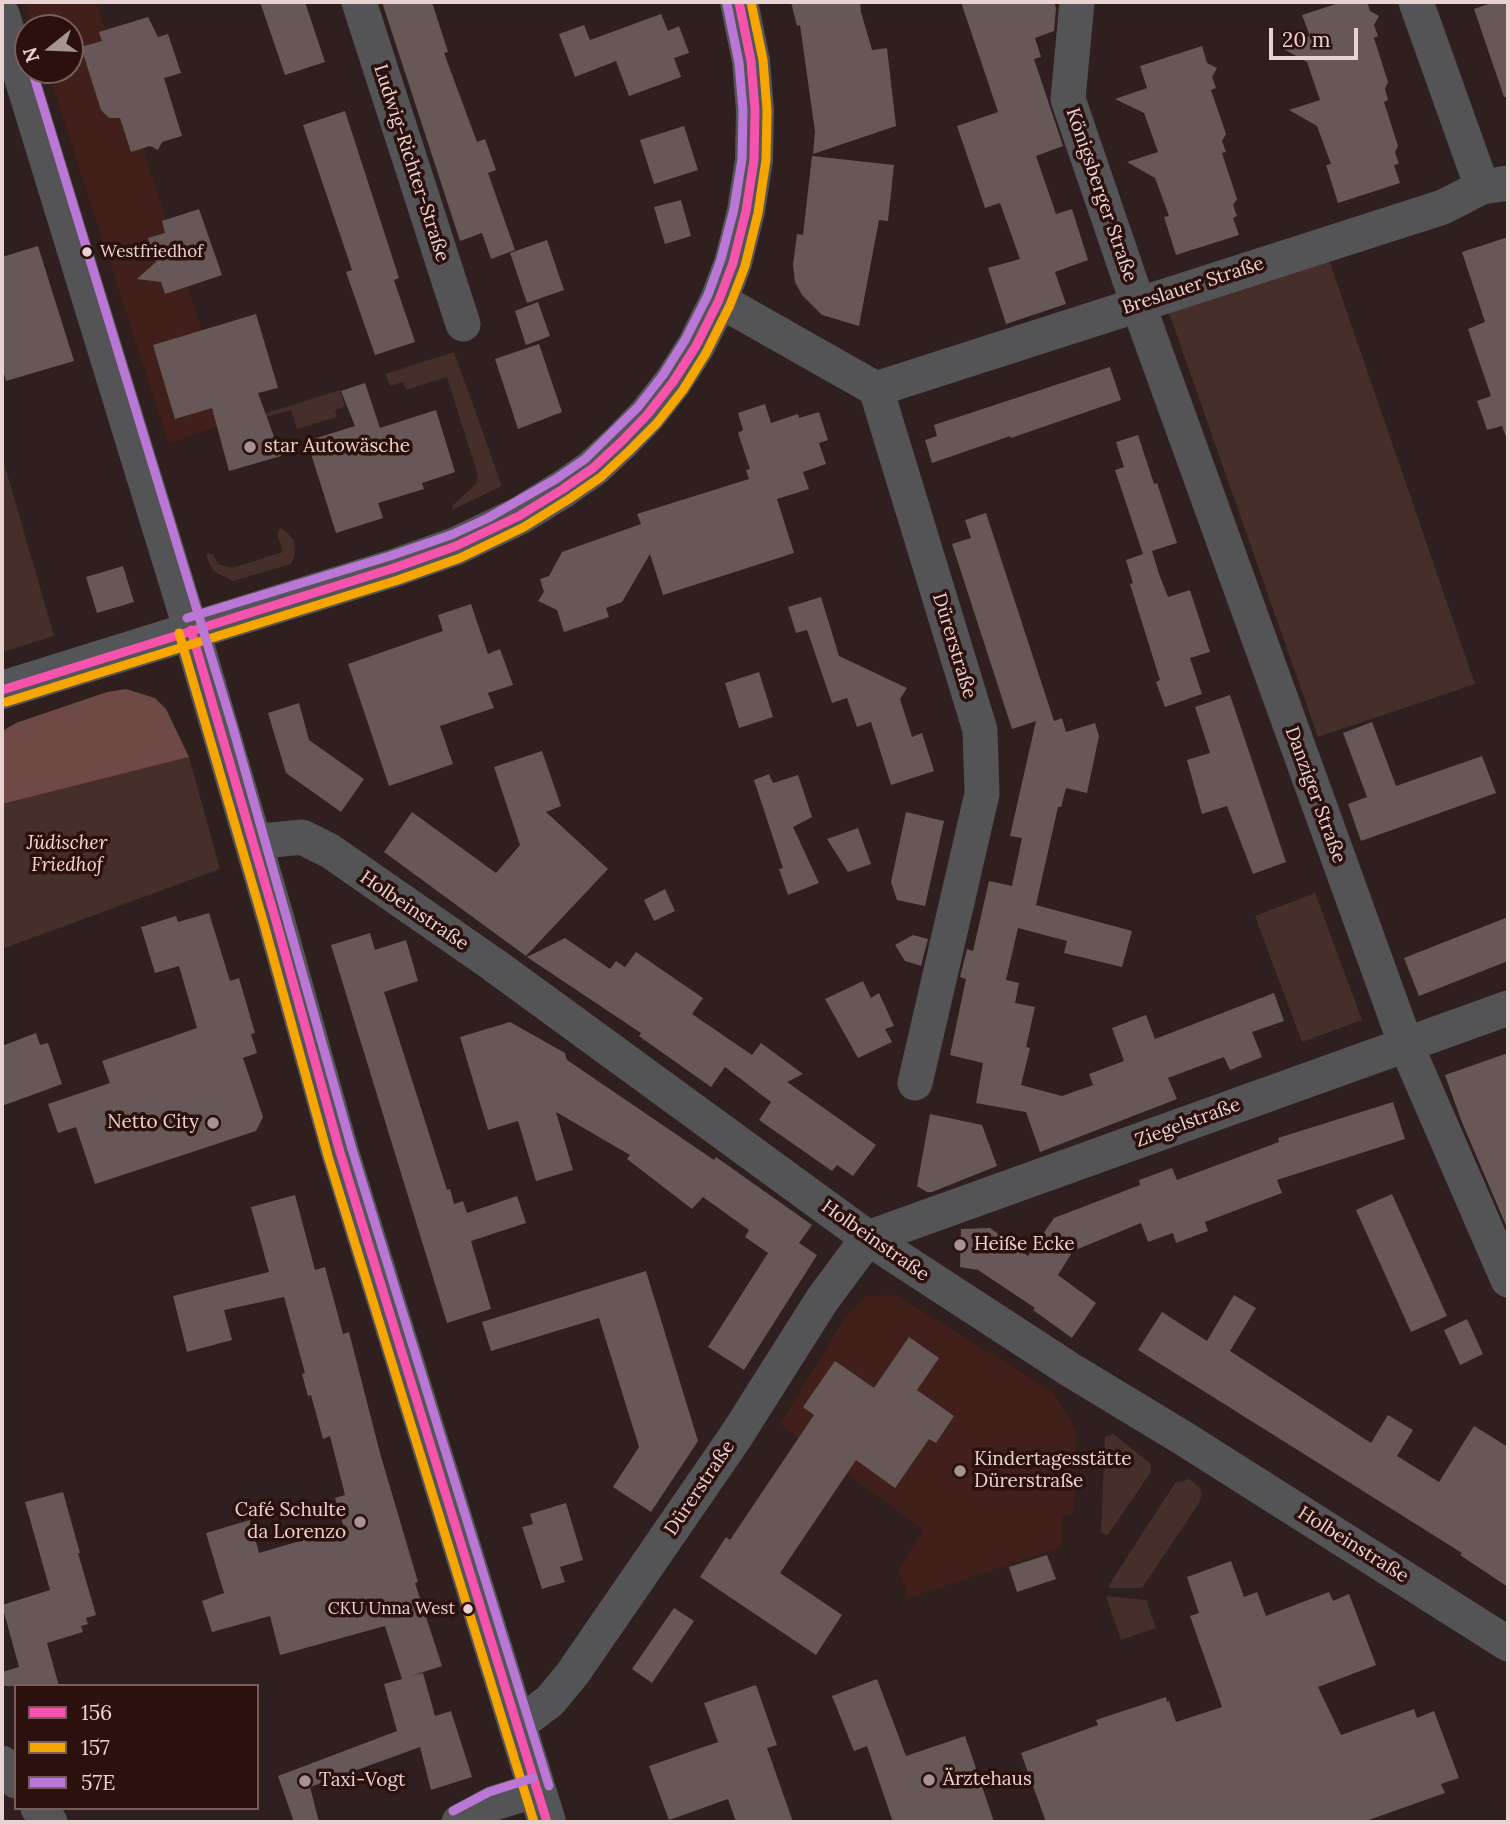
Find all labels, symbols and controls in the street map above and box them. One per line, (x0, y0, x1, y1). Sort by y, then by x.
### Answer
north arrow (14, 14, 84, 84)
scale bar (1272, 14, 1361, 58)
text: 20 m (1282, 26, 1331, 53)
text: N (17, 44, 45, 66)
street label: Ludwig-Richter-Straße (368, 61, 454, 265)
street label: Königsberger Straße (1060, 105, 1142, 285)
place label: Westfriedhof (100, 242, 203, 262)
marker: Westfriedhof (80, 245, 94, 259)
street label: Breslauer Straße (1119, 252, 1267, 320)
place label: star Autowäsche (264, 436, 410, 458)
marker: star Autowäsche (242, 439, 258, 455)
street label: Dürerstraße (927, 590, 981, 702)
street label: Danziger Straße (1280, 724, 1350, 866)
park label: Jüdischer Friedhof (27, 833, 107, 877)
street label: Holbeinstraße (355, 866, 473, 956)
street label: Ziegelstraße (1132, 1093, 1244, 1153)
place label: Netto City (107, 1112, 199, 1134)
marker: Netto City (205, 1115, 221, 1131)
street label: Holbeinstraße (817, 1195, 933, 1287)
place label: Heiße Ecke (974, 1234, 1075, 1256)
marker: Heiße Ecke (952, 1237, 968, 1253)
street label: Dürerstraße (660, 1436, 740, 1540)
place label: Kindertagesstätte Dürerstraße (974, 1449, 1132, 1493)
marker: Kindertagesstätte Dürerstraße (952, 1463, 968, 1479)
place label: Café Schulte da Lorenzo (235, 1500, 346, 1544)
street label: Holbeinstraße (1293, 1502, 1413, 1588)
marker: Café Schulte da Lorenzo (352, 1514, 368, 1530)
place label: CKU Unna West (328, 1599, 455, 1619)
marker: CKU Unna West (461, 1602, 475, 1616)
legend (14, 1684, 259, 1810)
text: 156 (81, 1699, 112, 1726)
text: 157 (81, 1734, 110, 1761)
text: 57E (81, 1769, 115, 1796)
place label: Ärztehaus (943, 1769, 1032, 1791)
place label: Taxi-Vogt (319, 1770, 405, 1792)
marker: Ärztehaus (921, 1772, 937, 1788)
marker: Taxi-Vogt (297, 1773, 313, 1789)

